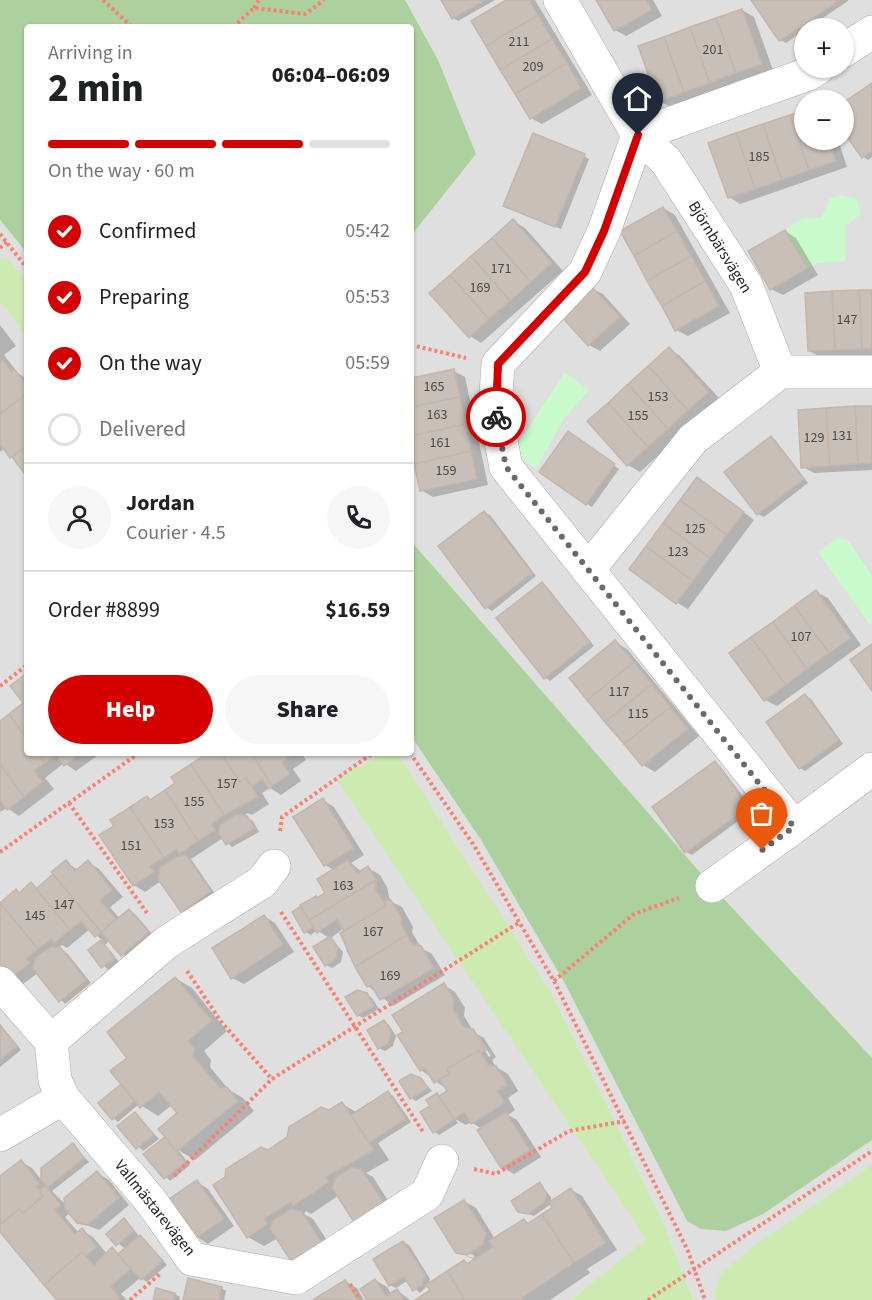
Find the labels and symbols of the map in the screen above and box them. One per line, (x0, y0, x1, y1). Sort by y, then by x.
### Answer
house number: 211 (509, 32, 529, 52)
house number: 201 (703, 40, 723, 60)
house number: 209 (523, 57, 543, 77)
pin (612, 73, 663, 135)
house number: 185 (749, 147, 769, 167)
street label: Björnbärsvägen (683, 197, 757, 297)
house number: 171 (491, 259, 511, 279)
house number: 169 (470, 278, 490, 298)
house number: 147 (837, 310, 857, 330)
house number: 165 (424, 377, 444, 397)
courier (466, 387, 526, 447)
house number: 153 (648, 387, 668, 407)
house number: 163 (427, 405, 447, 425)
house number: 155 (628, 406, 648, 426)
house number: 131 (832, 426, 852, 446)
house number: 129 (804, 428, 824, 448)
house number: 161 (430, 433, 450, 453)
house number: 159 (436, 461, 456, 481)
house number: 125 (685, 519, 705, 539)
house number: 123 (668, 542, 688, 562)
house number: 107 (791, 627, 811, 647)
house number: 117 (609, 682, 629, 702)
house number: 115 (628, 704, 648, 724)
house number: 157 (217, 774, 237, 794)
pin (736, 788, 787, 850)
house number: 155 (184, 792, 204, 812)
house number: 153 (154, 814, 174, 834)
house number: 151 (121, 836, 141, 856)
house number: 163 (333, 876, 353, 896)
house number: 147 (54, 895, 74, 915)
house number: 145 (25, 906, 45, 926)
house number: 167 (363, 922, 383, 942)
house number: 169 (380, 966, 400, 986)
street label: Vallmästarevägen (109, 1155, 201, 1261)

